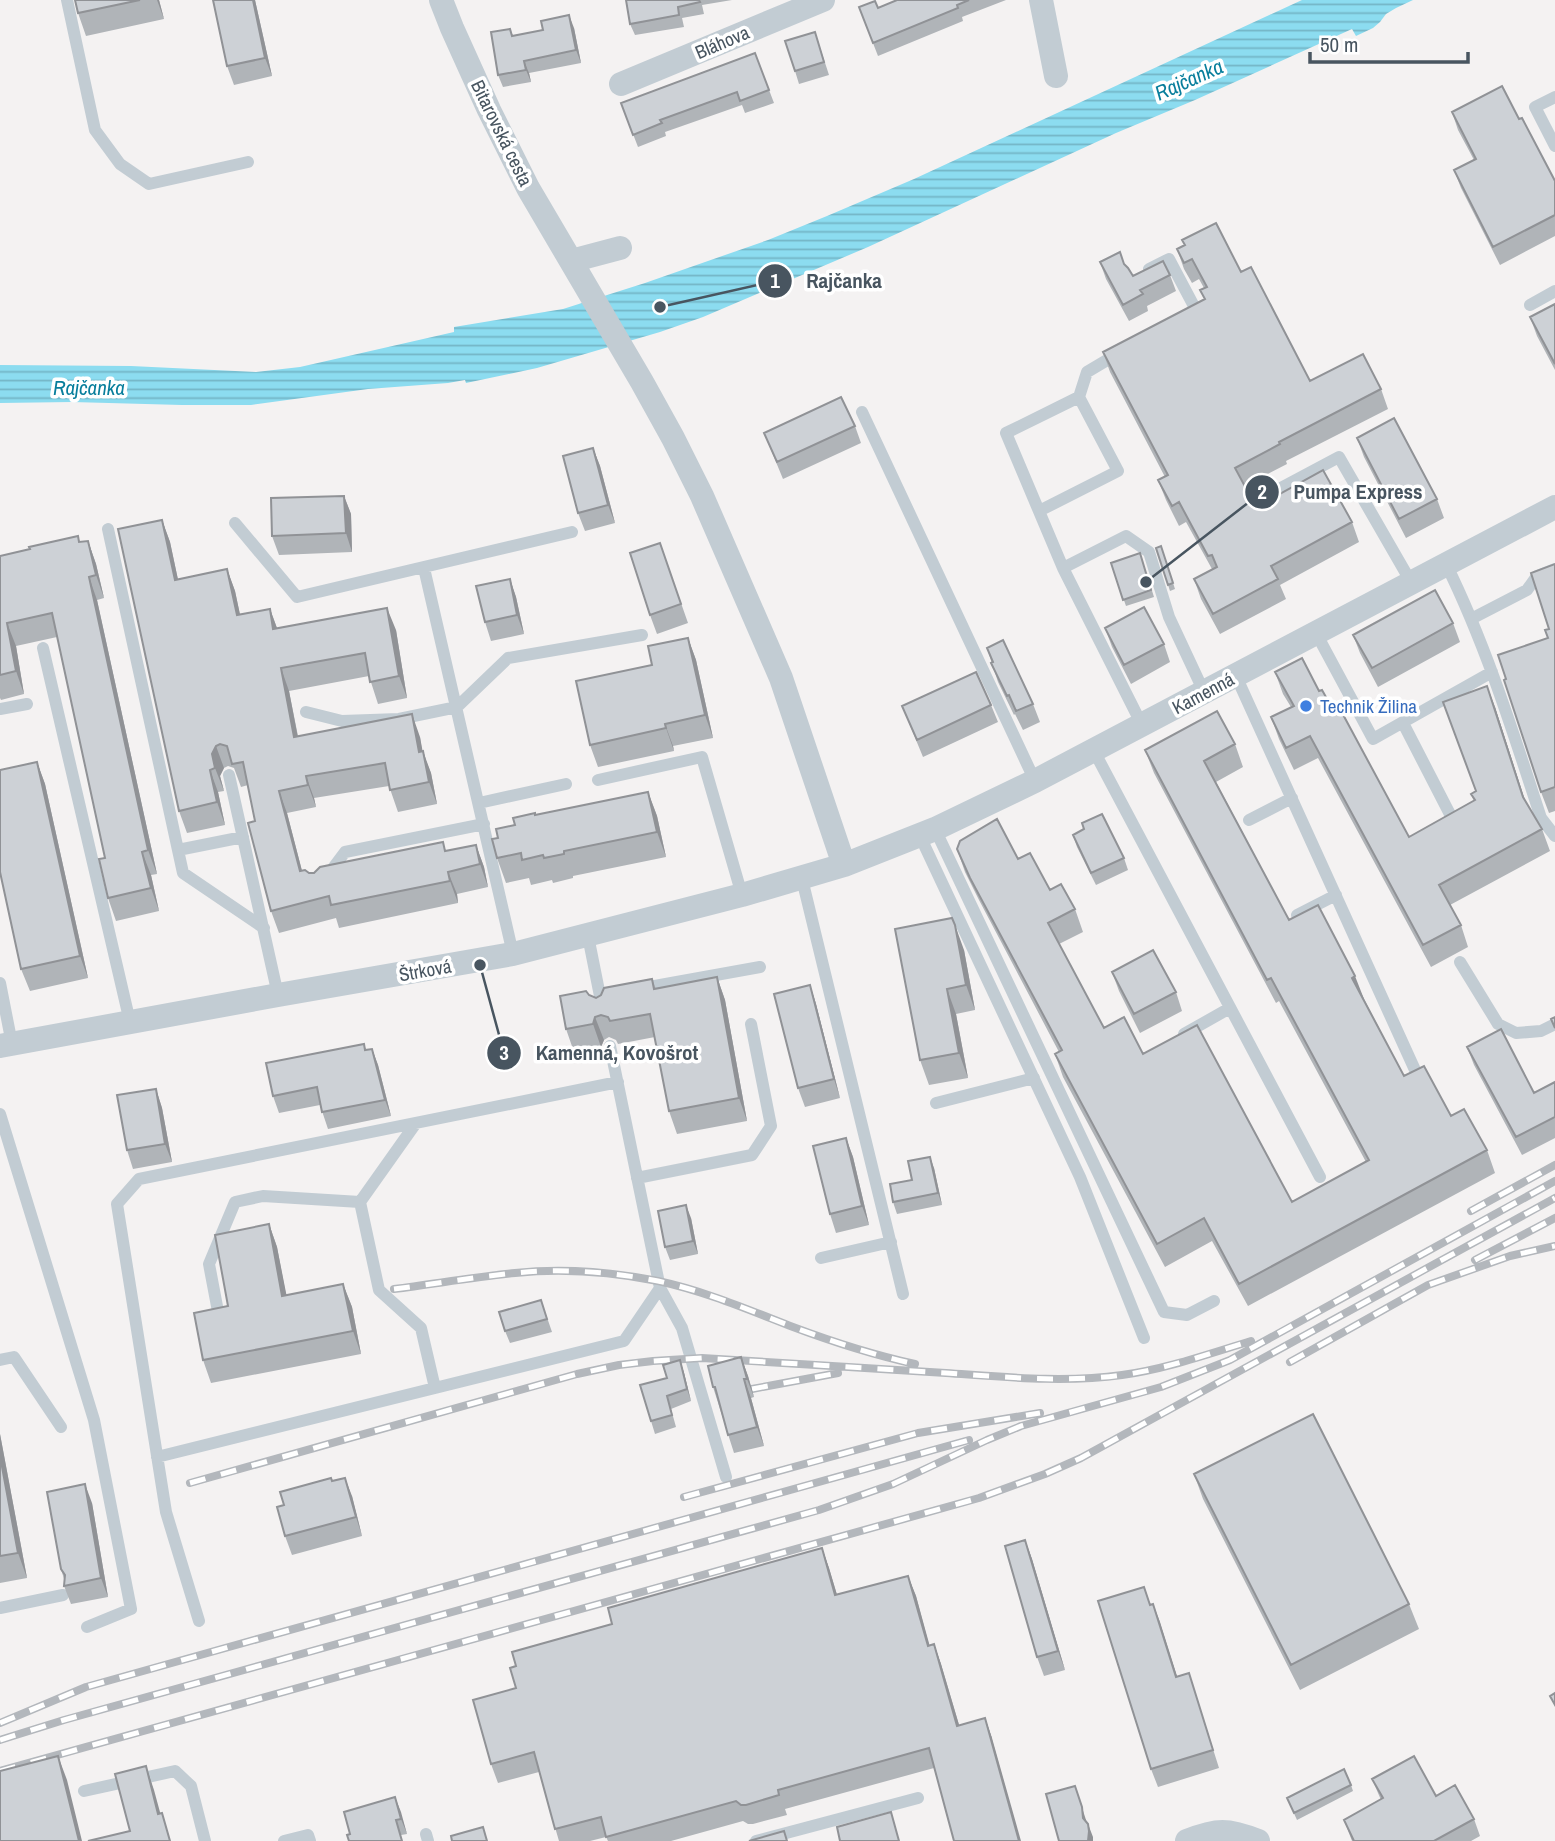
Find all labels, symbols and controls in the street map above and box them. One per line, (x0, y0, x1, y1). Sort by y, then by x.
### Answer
street label: Bláhova (691, 19, 753, 65)
scale bar (1310, 21, 1468, 65)
text: 50 m (1320, 30, 1358, 59)
water label: Rajčanka (1150, 52, 1227, 107)
street label: Bitarovská cesta (465, 76, 539, 191)
callout: Rajčanka (757, 260, 896, 302)
text: 1 (770, 266, 780, 295)
text: Rajčanka (806, 266, 882, 295)
water label: Rajčanka (53, 373, 125, 402)
callout: Pumpa Express (1244, 471, 1437, 513)
text: 2 (1257, 477, 1267, 506)
text: Pumpa Express (1293, 477, 1423, 506)
street label: Kamenná (1167, 666, 1239, 720)
place label: Technik Žilina (1320, 693, 1417, 719)
marker: Technik Žilina (1298, 698, 1314, 714)
street label: Štrková (397, 953, 454, 987)
callout: Kamenná, Kovošrot (487, 1032, 712, 1074)
text: 3 (499, 1038, 509, 1067)
text: Kamenná, Kovošrot (536, 1038, 699, 1067)

